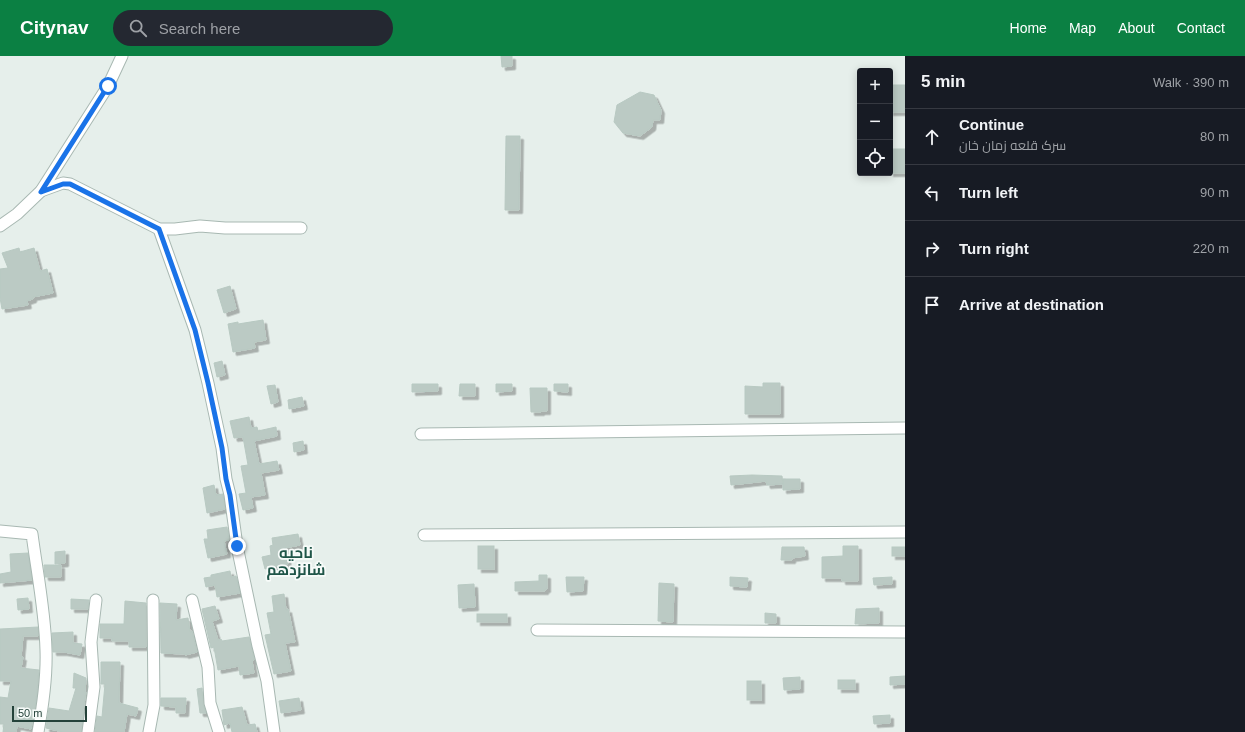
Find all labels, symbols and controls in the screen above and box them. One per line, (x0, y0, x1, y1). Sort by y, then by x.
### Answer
search box (113, 10, 393, 46)
text: Citynav (20, 17, 89, 38)
icon: search (127, 17, 149, 39)
text: Search here (159, 20, 240, 37)
text: Home (1010, 20, 1047, 36)
text: Map (1069, 20, 1096, 36)
text: About (1118, 20, 1155, 36)
text: Contact (1177, 20, 1225, 36)
map controls (857, 68, 893, 176)
button: + (857, 68, 893, 104)
text: 5 min (921, 72, 965, 91)
text: Walk · 390 m (1153, 75, 1229, 90)
route start (99, 77, 117, 95)
button: − (857, 104, 893, 140)
text: Continue (959, 116, 1024, 133)
icon: ahead (921, 126, 943, 148)
text: 80 m (1200, 129, 1229, 144)
text: سرک قلعه زمان خان (959, 138, 1066, 153)
button: locate (857, 140, 893, 176)
icon: left (921, 182, 943, 204)
text: Turn left (959, 184, 1018, 201)
text: 90 m (1200, 185, 1229, 200)
icon: right (921, 238, 943, 260)
text: Turn right (959, 240, 1029, 257)
text: 220 m (1193, 241, 1229, 256)
icon: arrive (921, 294, 943, 316)
text: Arrive at destination (959, 296, 1104, 313)
route end (228, 537, 246, 555)
district label: ناحیه شانزدهم (267, 544, 325, 580)
scale bar (12, 704, 87, 723)
text: 50 m (18, 707, 42, 719)

